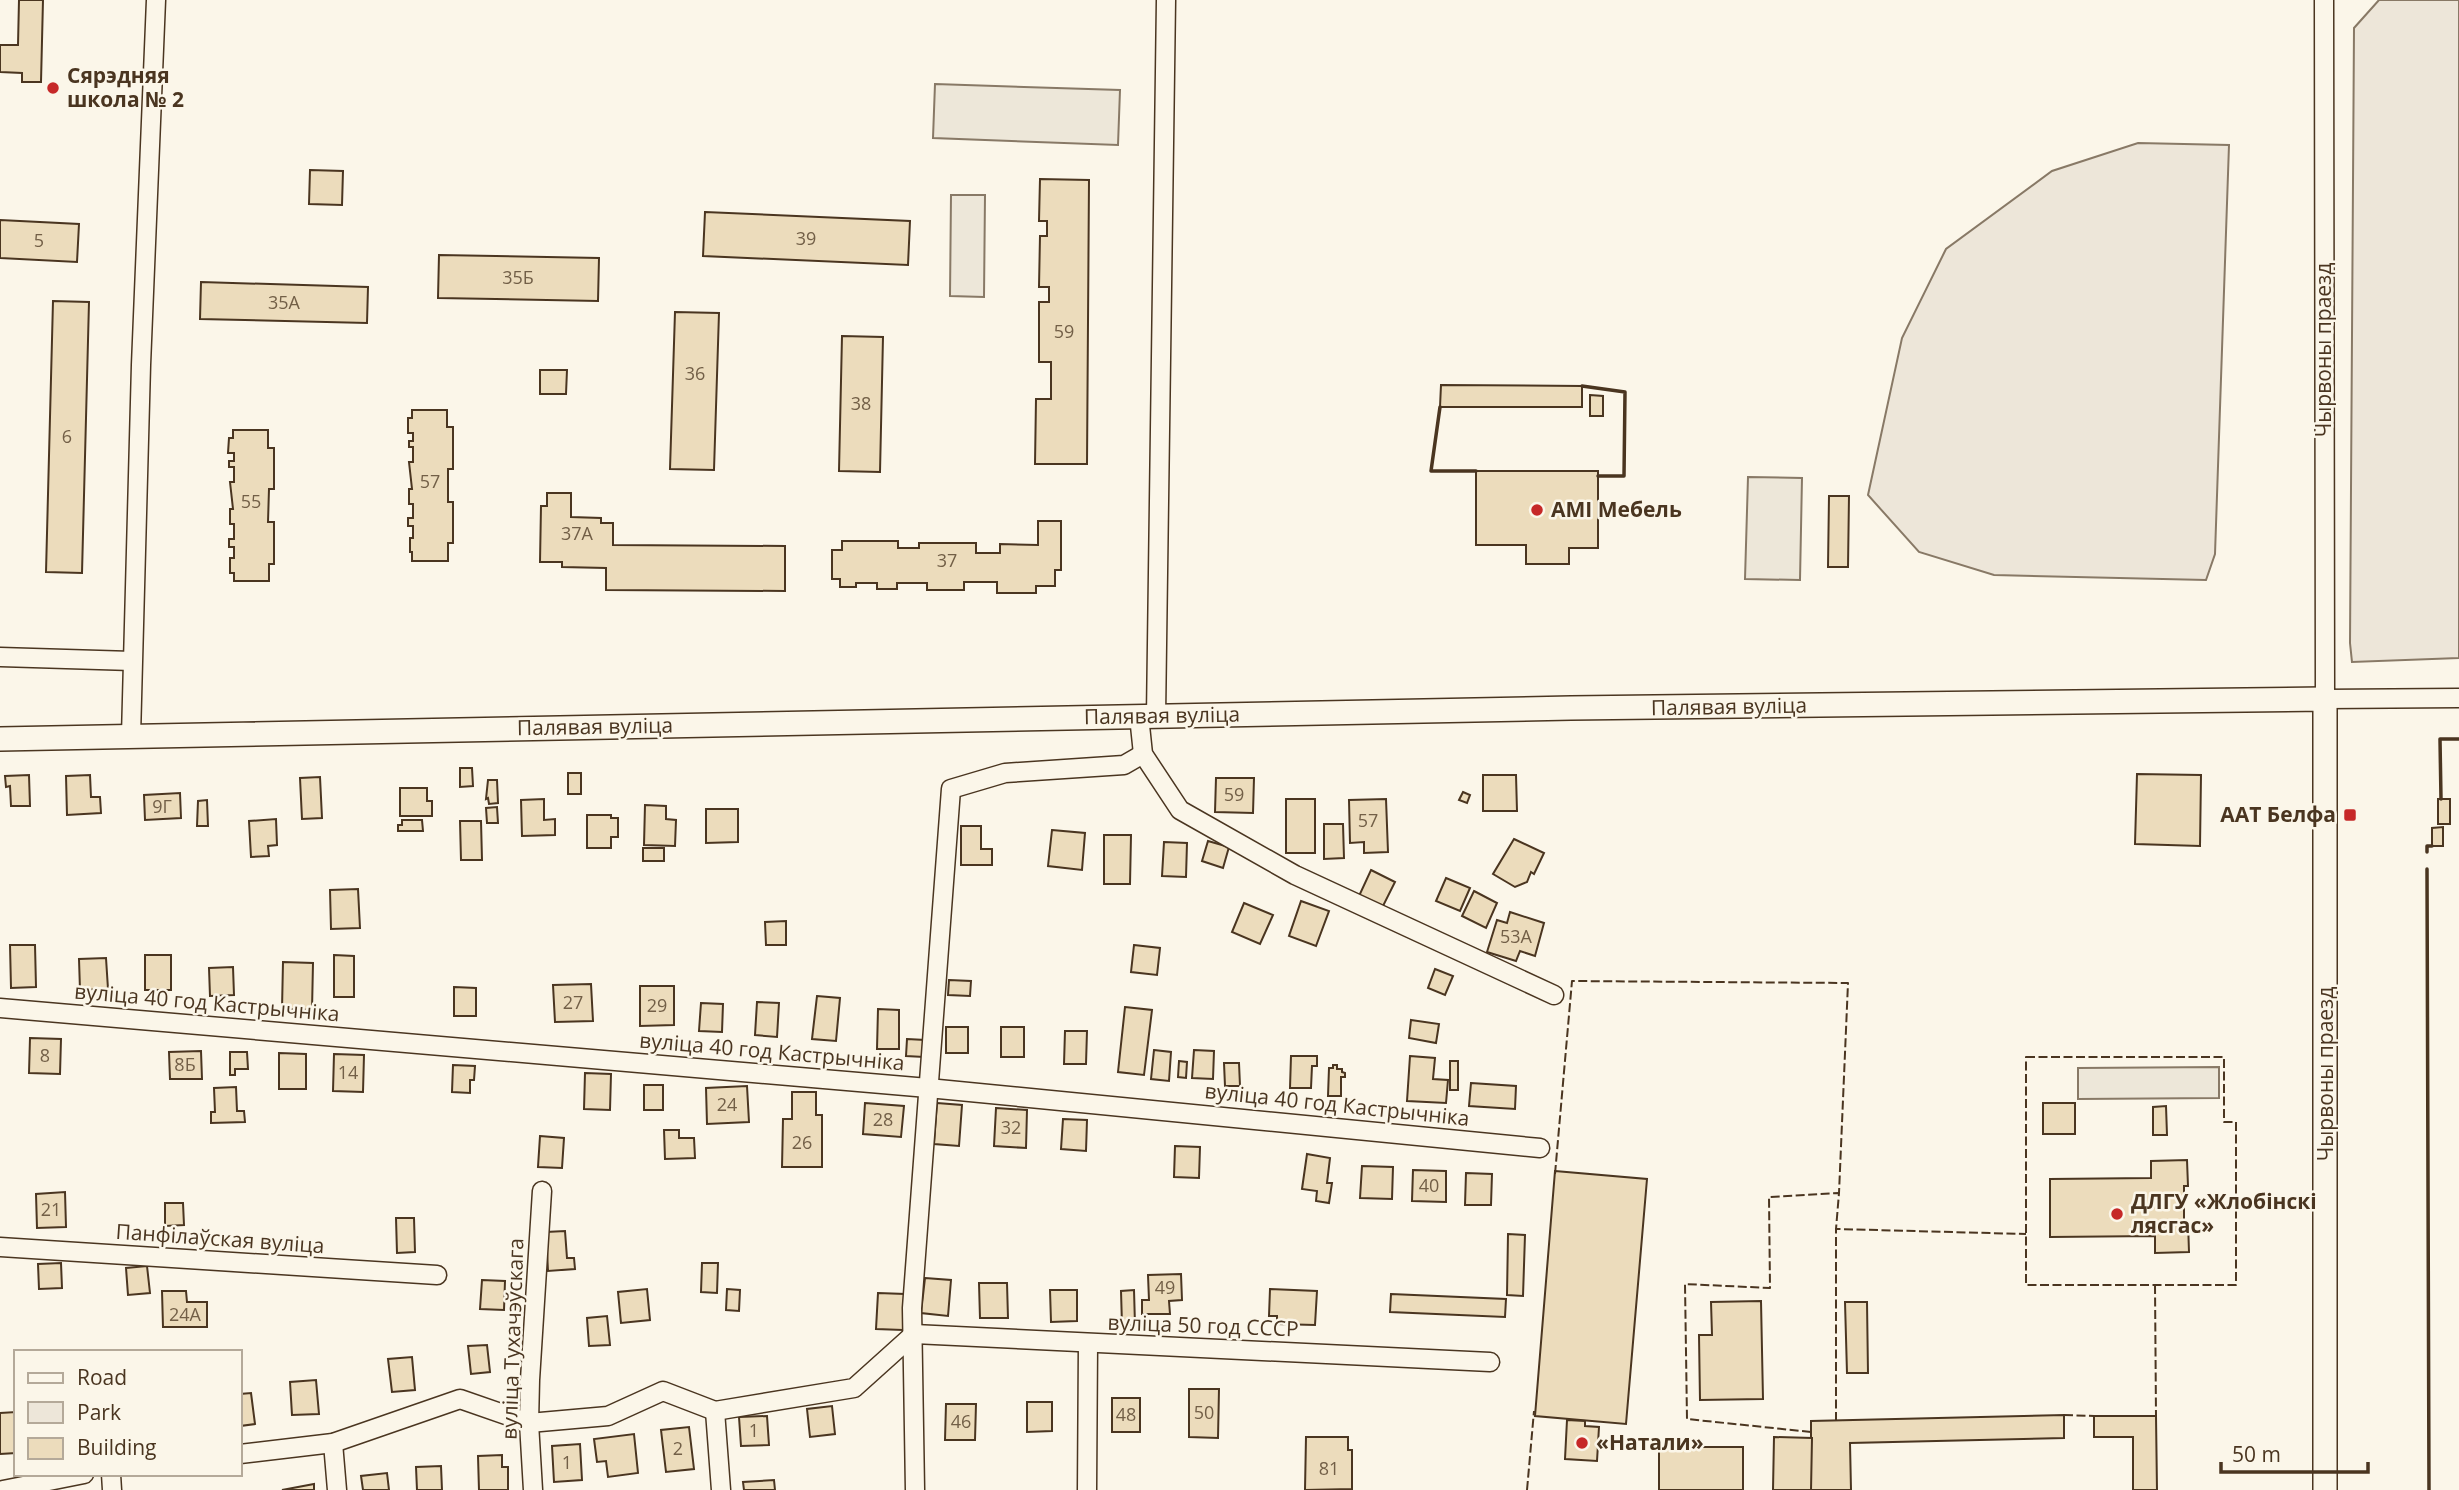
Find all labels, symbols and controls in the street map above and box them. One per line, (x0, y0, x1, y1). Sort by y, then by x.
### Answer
place label: Сярэдняя школа № 2 (67, 61, 184, 113)
marker: Сярэдняя школа № 2 (45, 80, 61, 96)
house number: 39 (796, 226, 816, 250)
house number: 5 (34, 228, 44, 252)
street label: Чырвоны праезд (2309, 263, 2337, 437)
house number: 35Б (502, 265, 534, 289)
house number: 35А (268, 290, 301, 314)
house number: 59 (1054, 319, 1074, 343)
house number: 36 (685, 361, 705, 385)
house number: 38 (851, 391, 871, 415)
house number: 6 (62, 424, 72, 448)
house number: 57 (420, 469, 440, 493)
house number: 55 (241, 489, 261, 513)
place label: AMI Мебель (1551, 495, 1682, 523)
marker: AMI Мебель (1529, 502, 1545, 518)
house number: 37А (561, 521, 594, 545)
house number: 37 (937, 548, 957, 572)
street label: Палявая вуліца (1651, 691, 1807, 721)
street label: Палявая вуліца (1084, 700, 1240, 730)
street label: Палявая вуліца (517, 711, 673, 741)
house number: 59 (1224, 782, 1244, 806)
house number: 9Г (152, 794, 172, 818)
place label: ААТ Белфа (2220, 800, 2336, 828)
marker: ААТ Белфа (2342, 807, 2358, 823)
house number: 57 (1358, 808, 1378, 832)
house number: 53А (1500, 924, 1533, 948)
street label: вуліца 40 год Кастрычніка (73, 976, 341, 1028)
street label: Чырвоны праезд (2311, 987, 2339, 1161)
house number: 27 (563, 990, 583, 1014)
house number: 29 (647, 993, 667, 1017)
street label: вуліца 40 год Кастрычніка (638, 1025, 906, 1077)
house number: 8 (40, 1043, 50, 1067)
house number: 8Б (174, 1052, 196, 1076)
house number: 14 (338, 1060, 358, 1084)
street label: вуліца 40 год Кастрычніка (1203, 1076, 1471, 1132)
house number: 24 (717, 1092, 737, 1116)
house number: 28 (873, 1107, 893, 1131)
house number: 32 (1001, 1115, 1021, 1139)
house number: 26 (792, 1130, 812, 1154)
house number: 40 (1419, 1173, 1439, 1197)
place label: ДЛГУ «Жлобінскі лясгас» (2131, 1187, 2317, 1239)
house number: 21 (41, 1197, 61, 1221)
marker: ДЛГУ «Жлобінскі лясгас» (2109, 1206, 2125, 1222)
street label: Панфілаўская вуліца (115, 1217, 325, 1259)
street label: вуліца Тухачэўскага (494, 1238, 530, 1440)
house number: 49 (1155, 1275, 1175, 1299)
house number: 24А (169, 1302, 202, 1326)
street label: вуліца 50 год СССР (1107, 1308, 1299, 1342)
legend (14, 1350, 242, 1476)
text: Road (77, 1363, 127, 1391)
text: Park (77, 1398, 121, 1426)
house number: 50 (1194, 1400, 1214, 1424)
house number: 48 (1116, 1402, 1136, 1426)
house number: 46 (951, 1409, 971, 1433)
house number: 1 (749, 1418, 759, 1442)
place label: «Натали» (1596, 1428, 1704, 1456)
scale bar (2221, 1430, 2368, 1474)
text: Building (77, 1433, 156, 1461)
marker: «Натали» (1574, 1435, 1590, 1451)
house number: 2 (673, 1436, 683, 1460)
text: 50 m (2232, 1440, 2281, 1468)
house number: 1 (562, 1450, 572, 1474)
house number: 81 (1319, 1456, 1339, 1480)

